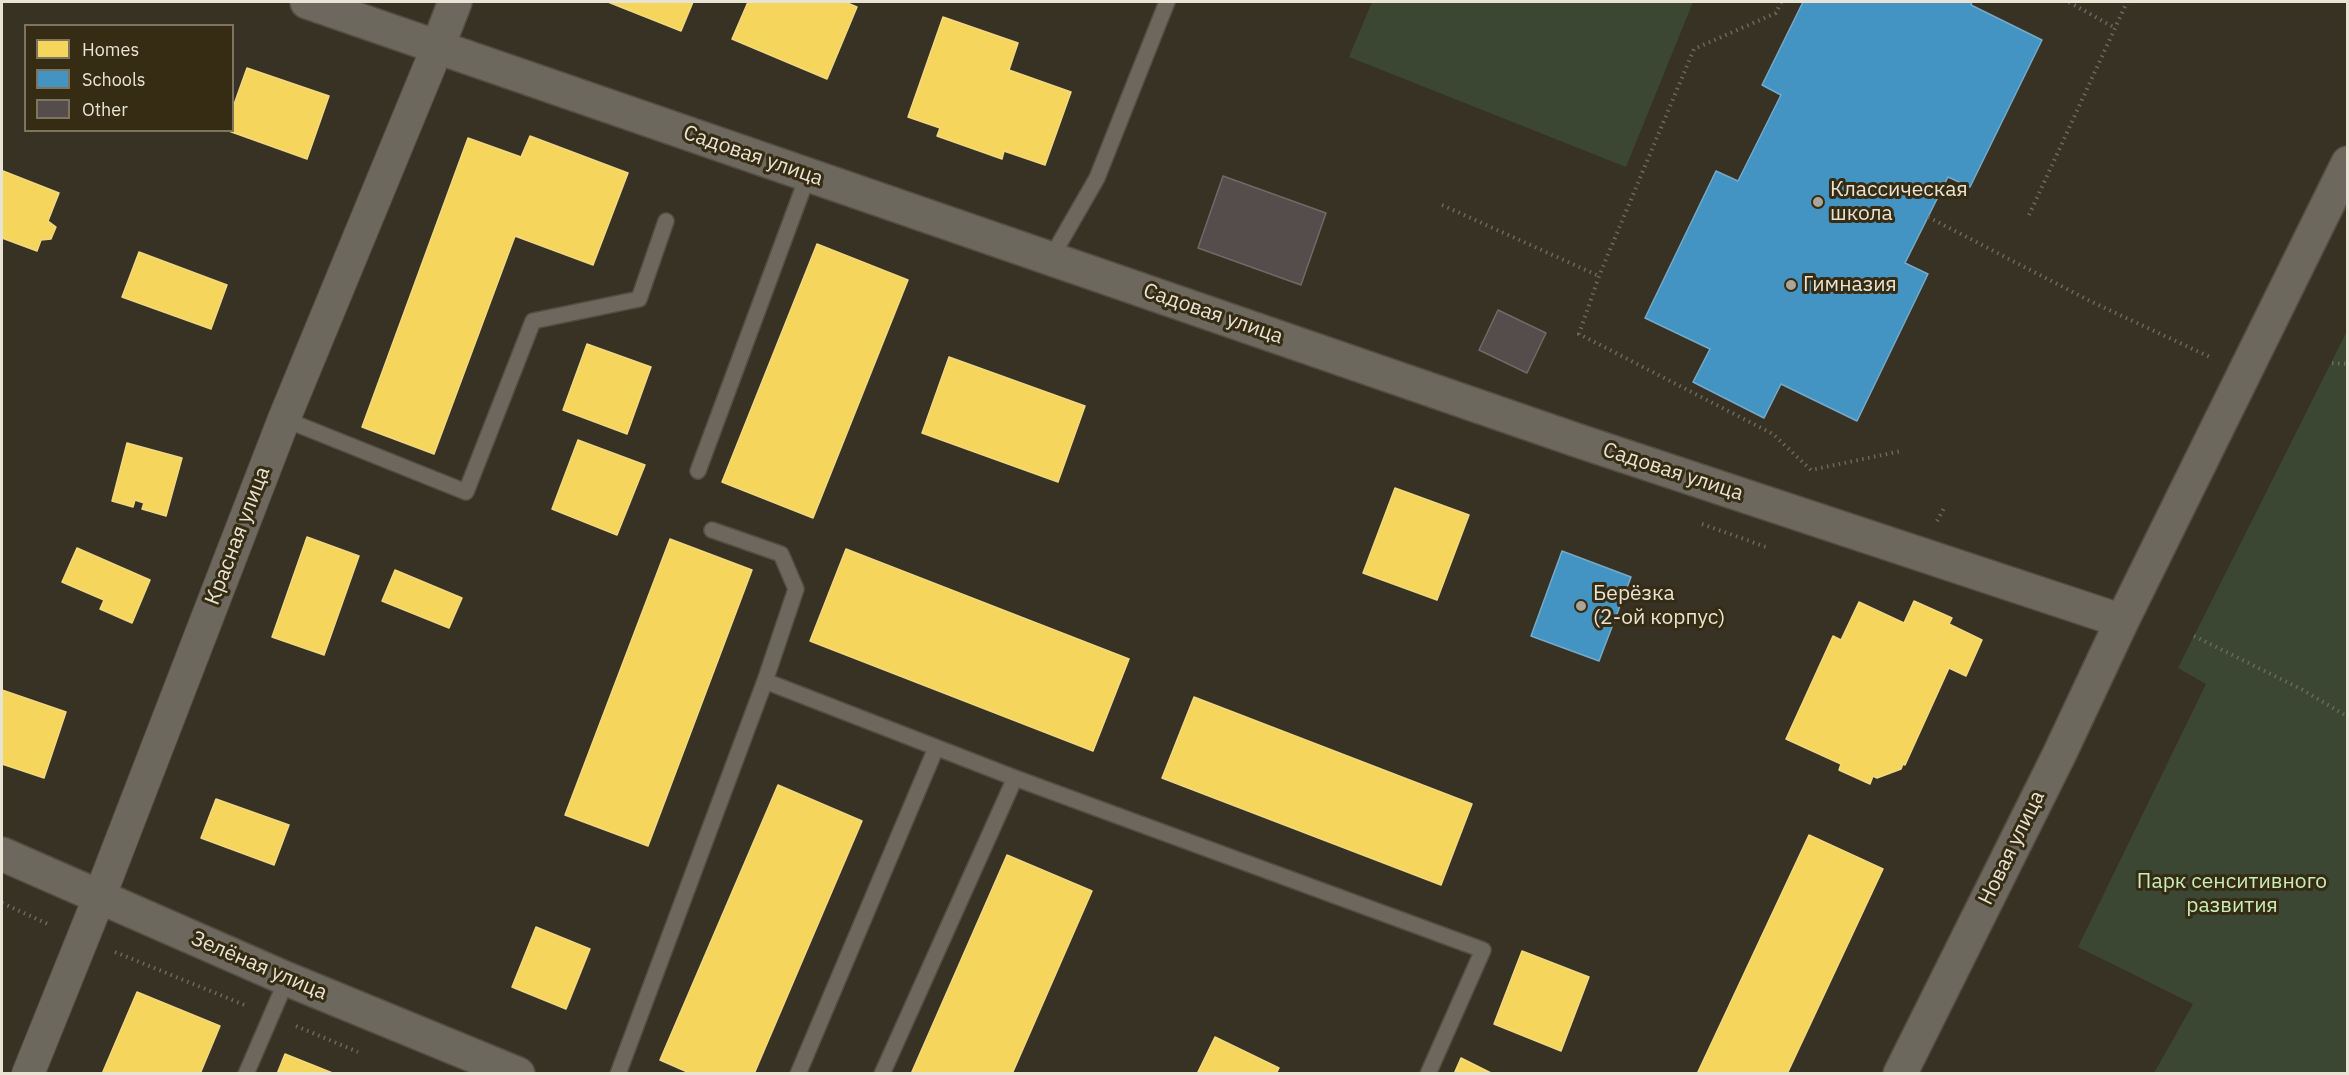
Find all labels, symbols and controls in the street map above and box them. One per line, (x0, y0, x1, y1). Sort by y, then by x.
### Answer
legend (24, 24, 234, 132)
text: Homes (82, 38, 139, 61)
text: Schools (82, 68, 146, 91)
text: Other (82, 98, 128, 121)
street label: Садовая улица (680, 120, 826, 192)
place label: Классическая школа (1830, 177, 1968, 227)
marker: Классическая школа (1811, 195, 1825, 209)
place label: Гимназия (1803, 272, 1897, 298)
street label: Садовая улица (1140, 278, 1286, 350)
marker: Гимназия (1784, 278, 1798, 292)
street label: Садовая улица (1600, 437, 1746, 507)
street label: Красная улица (200, 463, 276, 609)
place label: Берёзка (2-ой корпус) (1593, 581, 1725, 631)
marker: Берёзка (2-ой корпус) (1574, 599, 1588, 613)
street label: Новая улица (1974, 787, 2050, 909)
park label: Парк сенситивного развития (2137, 869, 2327, 919)
street label: Зелёная улица (187, 926, 331, 1006)

